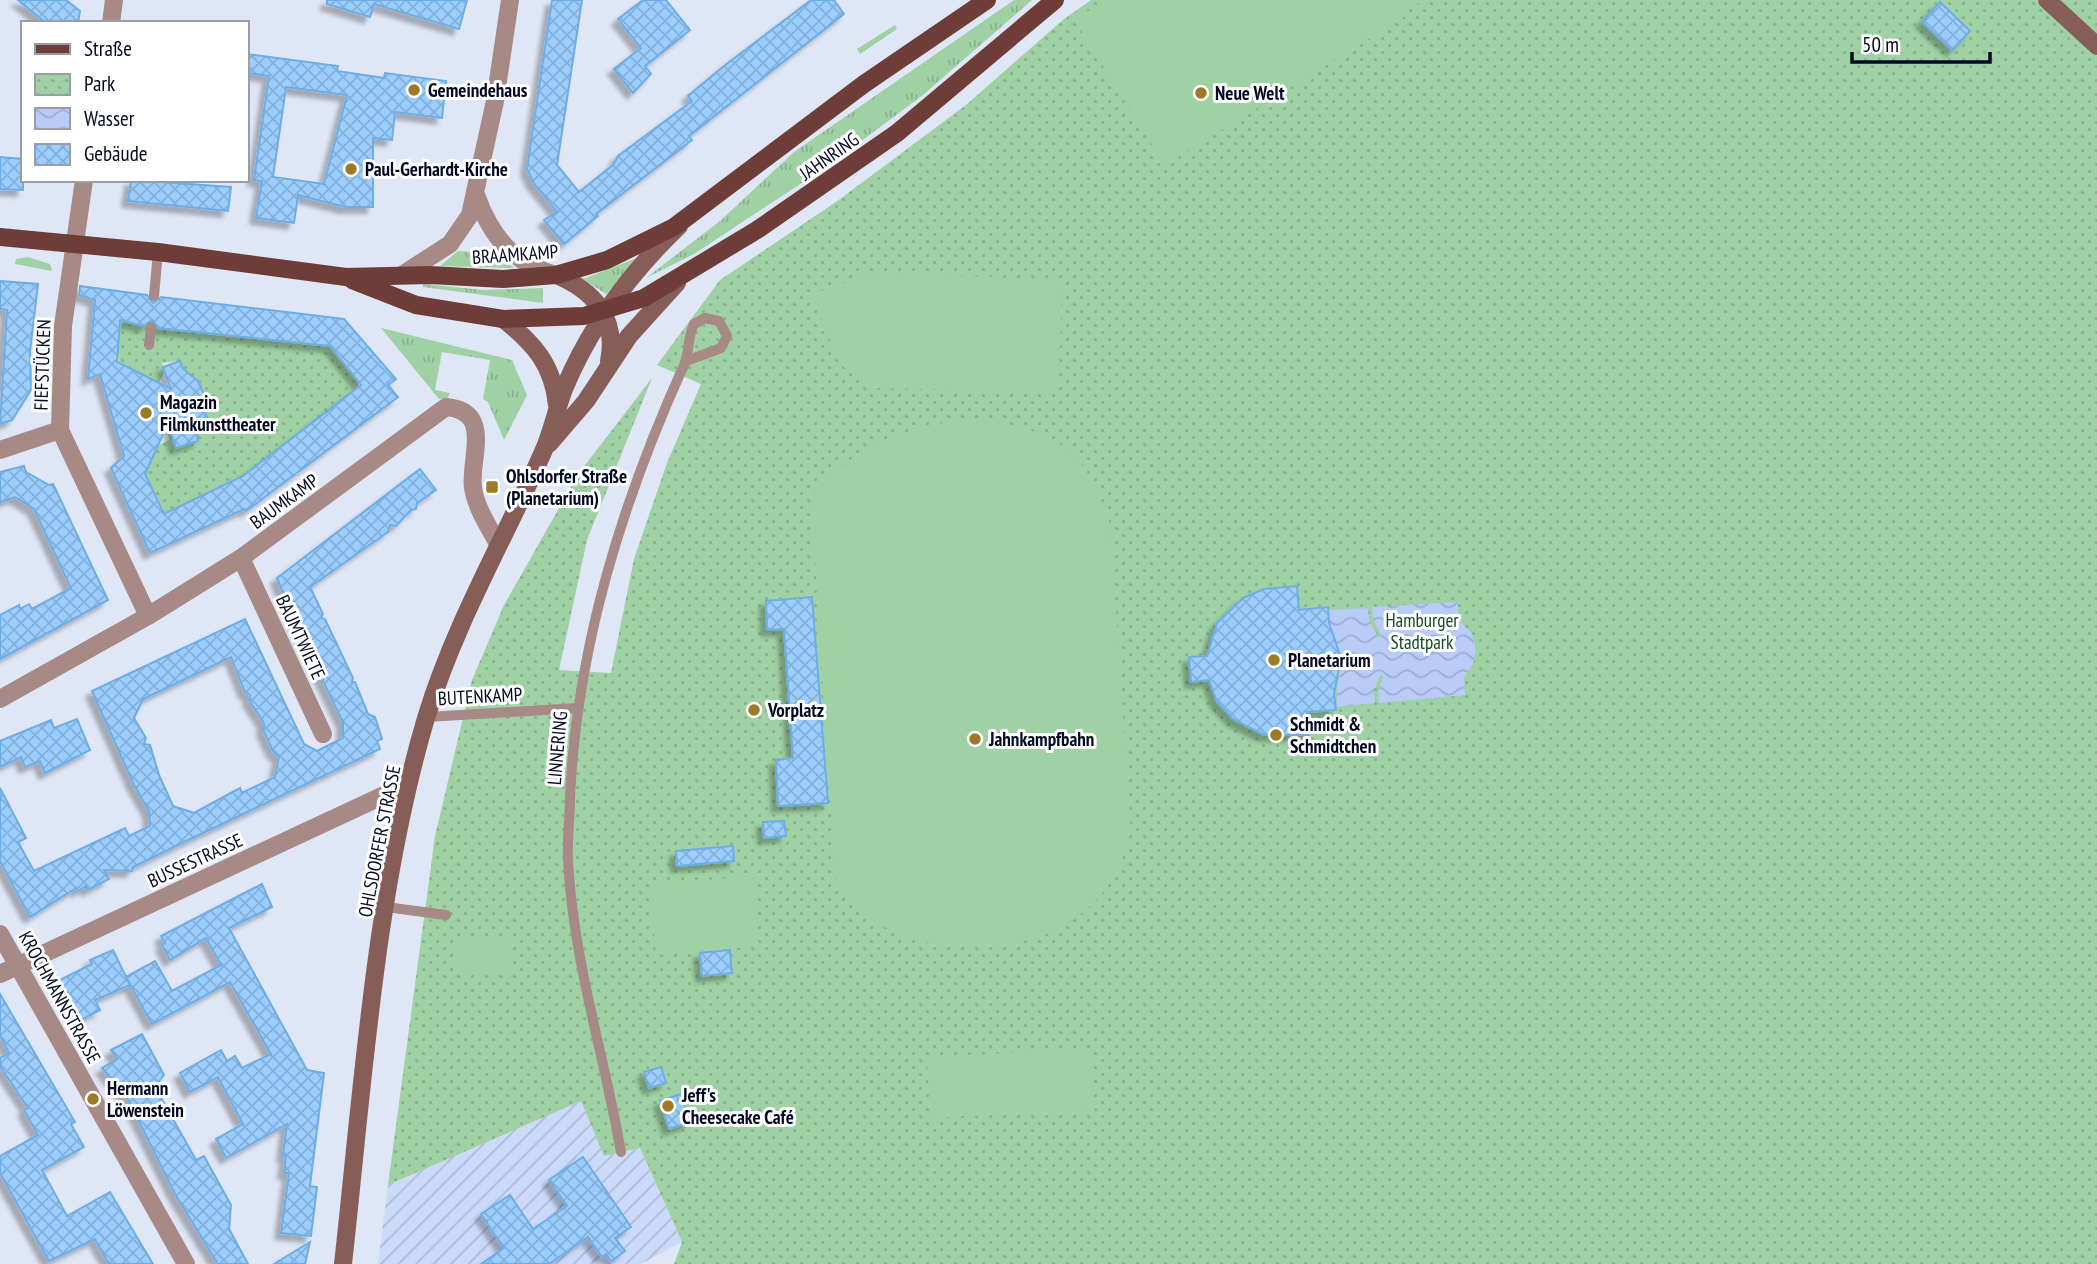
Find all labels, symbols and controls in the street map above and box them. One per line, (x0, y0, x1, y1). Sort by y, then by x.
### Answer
legend (21, 21, 248, 182)
scale bar (1852, 21, 1990, 65)
text: 50 m (1862, 31, 1899, 58)
text: Straße (84, 35, 132, 62)
text: Park (84, 70, 115, 97)
place label: Gemeindehaus (428, 78, 528, 102)
place label: Neue Welt (1215, 81, 1285, 105)
marker: Gemeindehaus (406, 82, 422, 98)
marker: Neue Welt (1193, 85, 1209, 101)
text: Wasser (84, 105, 135, 132)
street label: JAHNRING (794, 127, 863, 186)
text: Gebäude (84, 140, 147, 167)
place label: Paul-Gerhardt-Kirche (365, 157, 508, 181)
marker: Paul-Gerhardt-Kirche (343, 161, 359, 177)
street label: BRAAMKAMP (471, 239, 559, 269)
street label: FIEFSTÜCKEN (28, 319, 56, 411)
place label: Magazin Filmkunsttheater (160, 390, 276, 436)
marker: Magazin Filmkunsttheater (138, 405, 154, 421)
place label: Ohlsdorfer Straße (Planetarium) (506, 464, 627, 510)
street label: BAUMKAMP (245, 468, 323, 534)
marker: Ohlsdorfer Straße (Planetarium) (484, 479, 500, 495)
street label: BAUMTWIETE (271, 591, 331, 683)
park label: Hamburger Stadtpark (1385, 608, 1459, 654)
place label: Planetarium (1288, 648, 1370, 672)
marker: Planetarium (1266, 652, 1282, 668)
street label: BUTENKAMP (437, 682, 523, 710)
place label: Vorplatz (767, 698, 824, 722)
marker: Vorplatz (746, 702, 762, 718)
street label: LINNERING (542, 710, 572, 786)
place label: Schmidt & Schmidtchen (1290, 712, 1376, 758)
place label: Jahnkampfbahn (988, 727, 1094, 751)
marker: Schmidt & Schmidtchen (1268, 727, 1284, 743)
marker: Jahnkampfbahn (967, 731, 983, 747)
street label: OHLSDORFER STRASSE (353, 763, 405, 919)
street label: BUSSESTRASSE (144, 828, 246, 892)
street label: KROCHMANNSTRASSE (14, 927, 106, 1067)
place label: Hermann Löwenstein (107, 1076, 184, 1122)
place label: Jeff's Cheesecake Café (681, 1083, 794, 1129)
marker: Hermann Löwenstein (85, 1091, 101, 1107)
marker: Jeff's Cheesecake Café (660, 1098, 676, 1114)

